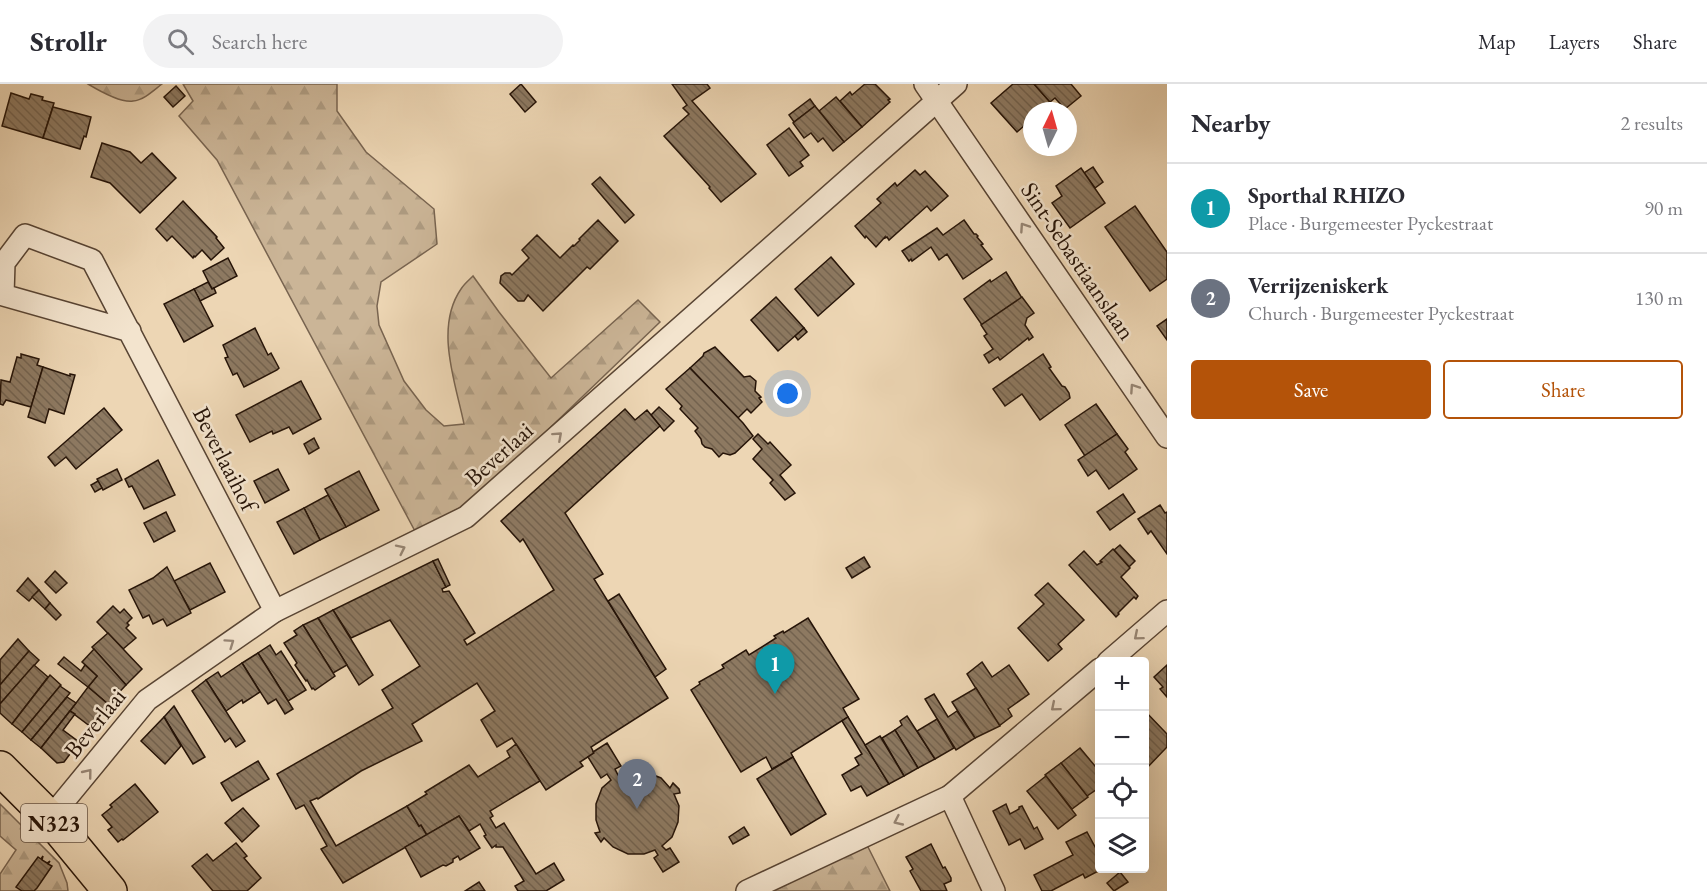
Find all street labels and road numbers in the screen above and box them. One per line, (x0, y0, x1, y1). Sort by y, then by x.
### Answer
street label: Sint-Sebastiaanslaan (1014, 176, 1143, 346)
street label: Beverlaaihof (186, 401, 267, 519)
street label: Beverlaai (458, 415, 539, 492)
street label: Beverlaai (57, 681, 132, 764)
road number: N323 (21, 804, 87, 842)

